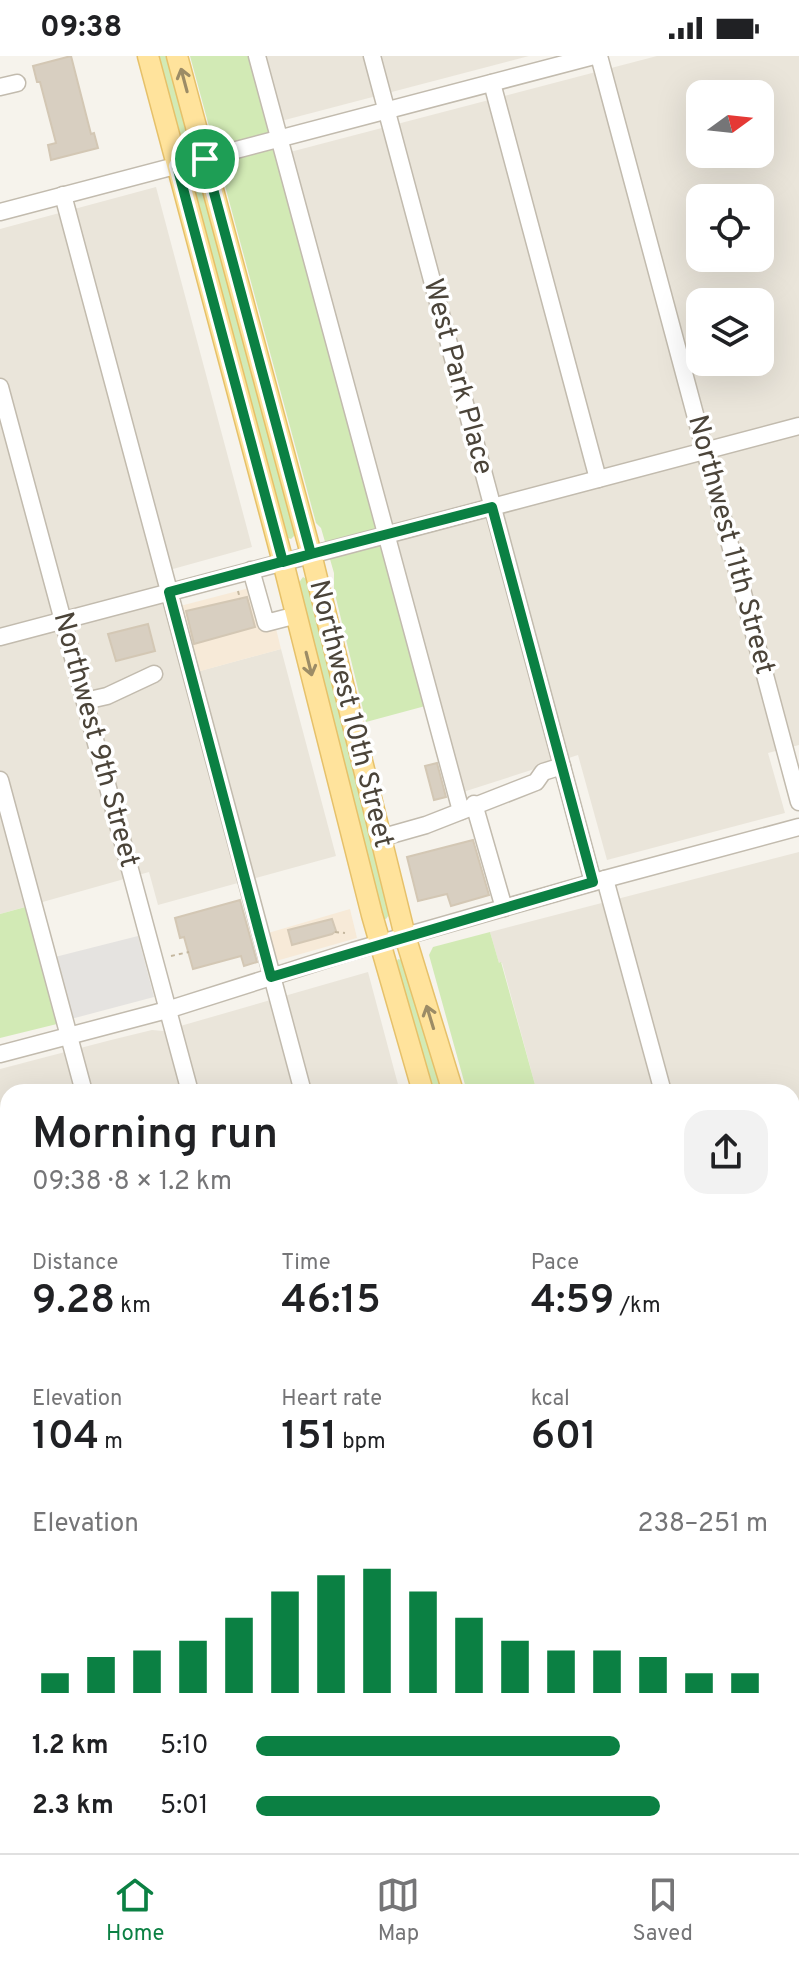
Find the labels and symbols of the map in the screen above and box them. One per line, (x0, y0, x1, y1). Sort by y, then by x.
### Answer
one-way arrow (175, 68, 190, 94)
north arrow (686, 80, 774, 168)
pin (171, 125, 239, 193)
street label: West Park Place (414, 275, 500, 479)
street label: Northwest 11th Street (678, 411, 782, 679)
street label: Northwest 10th Street (299, 576, 401, 852)
street label: Northwest 9th Street (44, 608, 146, 872)
one-way arrow (303, 651, 318, 677)
one-way arrow (422, 1005, 437, 1031)

